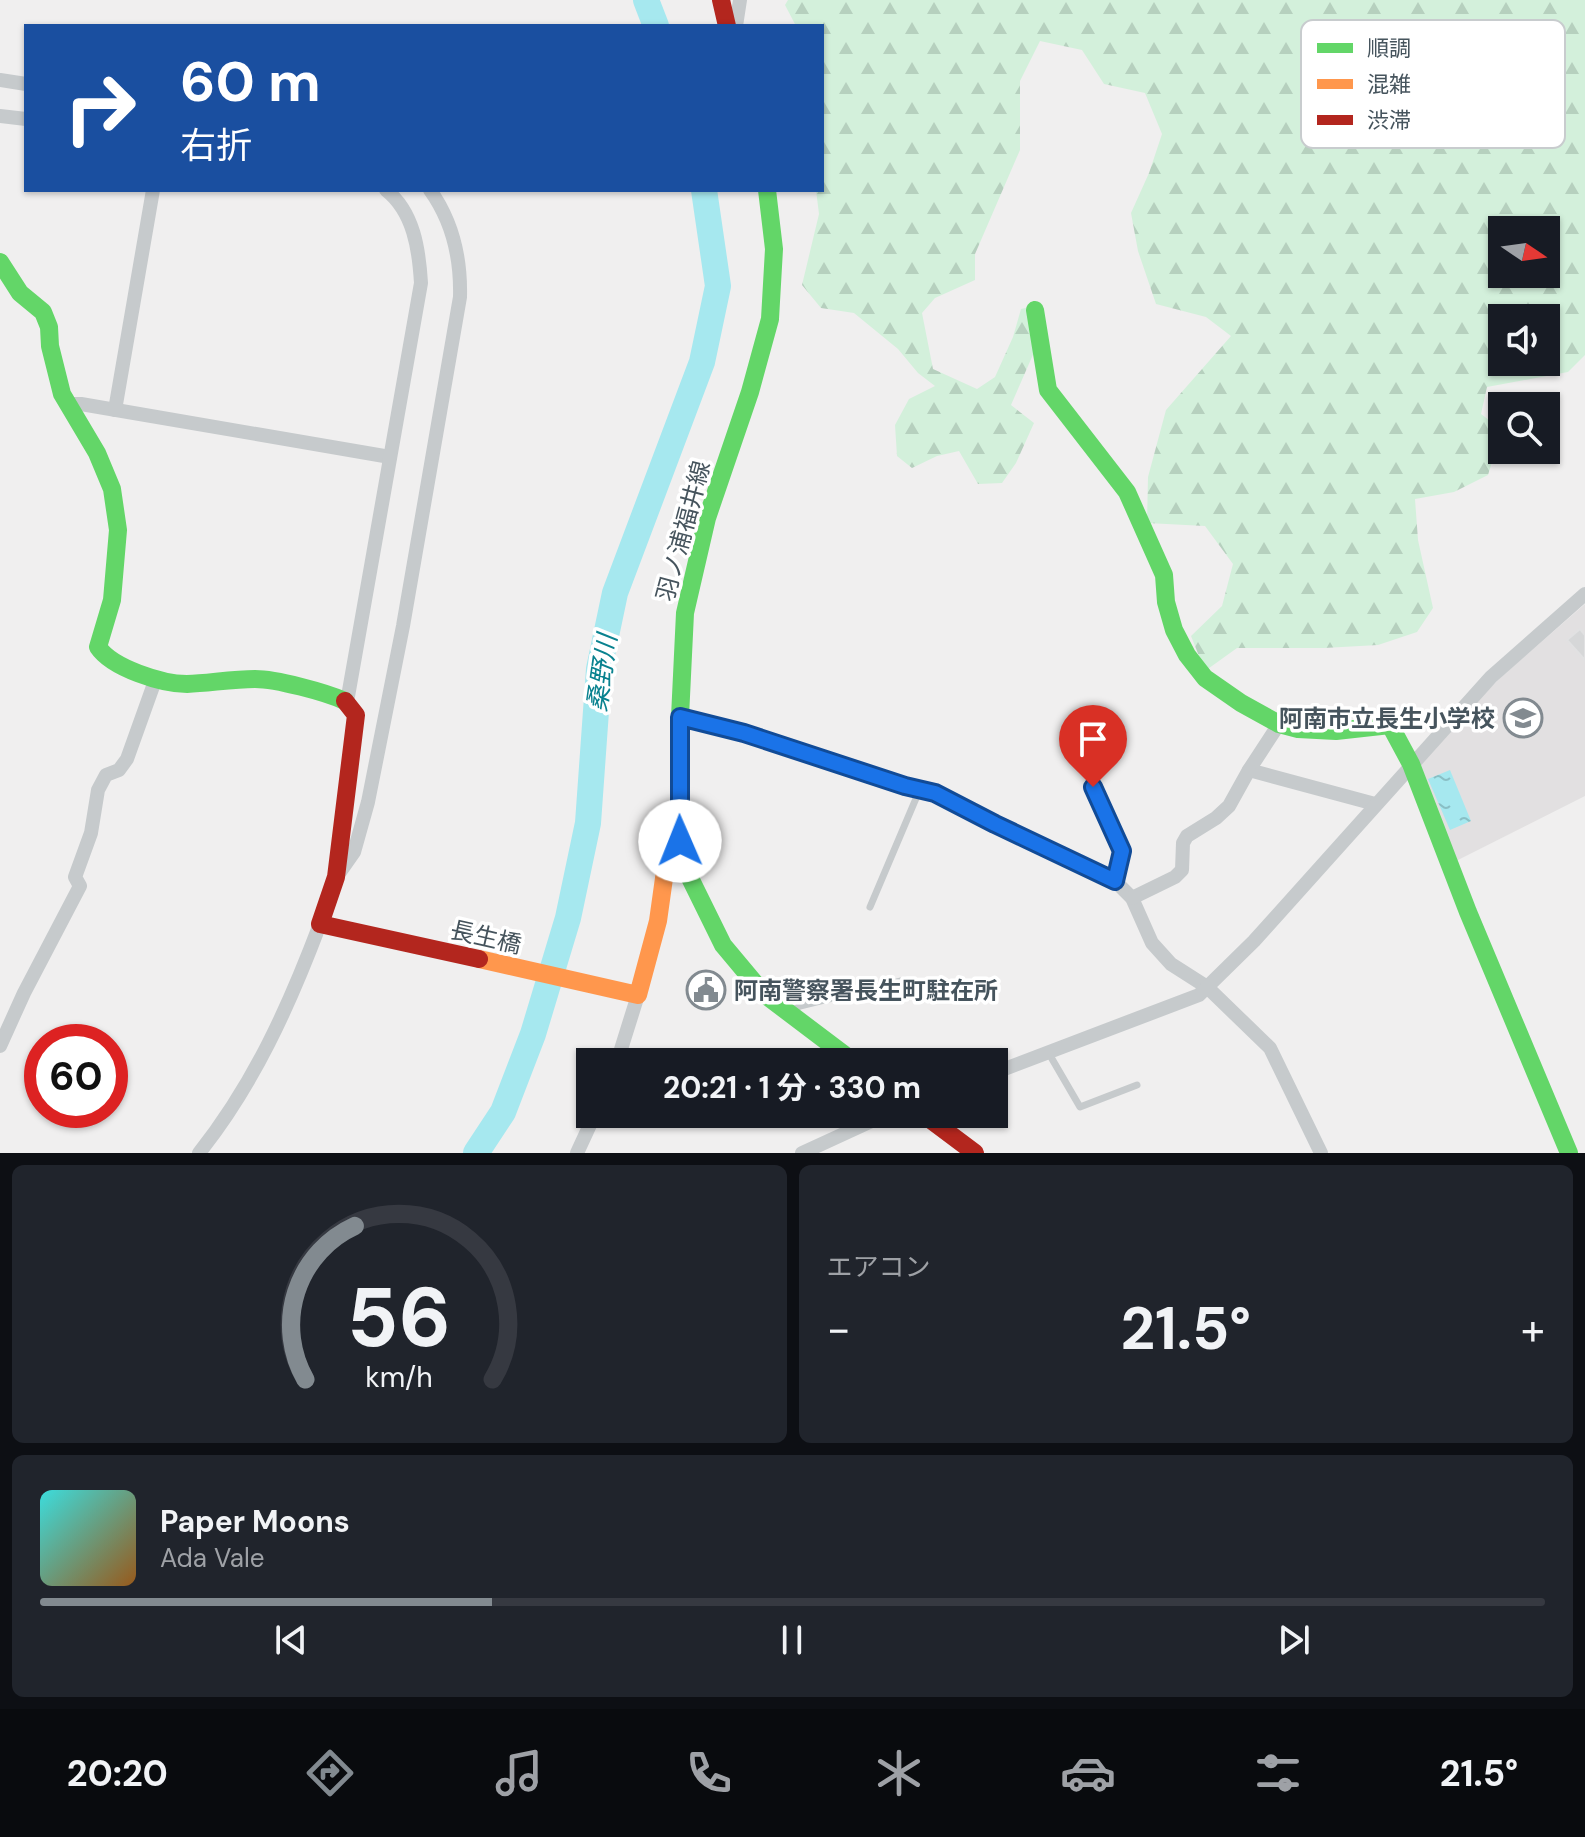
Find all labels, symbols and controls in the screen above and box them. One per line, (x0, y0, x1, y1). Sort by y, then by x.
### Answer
legend (1301, 20, 1565, 148)
text: 順調 (1367, 34, 1411, 63)
text: 60 m (180, 45, 321, 118)
icon: right (48, 56, 152, 160)
text: 混雑 (1367, 70, 1411, 99)
text: 渋滞 (1367, 106, 1411, 135)
text: 右折 (180, 122, 252, 169)
north arrow (1488, 216, 1560, 288)
map controls (1488, 216, 1560, 464)
button: sound (1488, 304, 1560, 376)
button: search (1488, 392, 1560, 464)
street label: 羽ノ浦福井線 (649, 457, 717, 605)
water label: 桑野川 (580, 629, 625, 714)
school or university icon: 阿南市立長生小学校 (1502, 697, 1544, 739)
place label: 阿南市立長生小学校 (1279, 703, 1495, 734)
pin (1059, 705, 1127, 787)
icon: arrive (1071, 717, 1115, 761)
position arrow (638, 799, 722, 883)
street label: 長生橋 (447, 914, 525, 960)
public building icon: 阿南警察署長生町駐在所 (685, 969, 727, 1011)
place label: 阿南警察署長生町駐在所 (734, 975, 998, 1006)
speed limit sign: 60 (24, 1024, 128, 1128)
text: 20:21 · 1 分 · 330 m (663, 1068, 921, 1107)
text: エアコン (827, 1250, 931, 1284)
text: 56 (347, 1263, 451, 1372)
text: 21.5° (1120, 1289, 1251, 1368)
text: − (827, 1300, 851, 1358)
text: + (1521, 1300, 1545, 1358)
text: km/h (365, 1359, 433, 1396)
text: Paper Moons (160, 1502, 350, 1541)
text: Ada Vale (160, 1541, 265, 1575)
icon: previous (269, 1618, 313, 1662)
icon: pause (770, 1618, 814, 1662)
icon: next (1272, 1618, 1316, 1662)
icon: directions (302, 1745, 358, 1801)
icon: music (491, 1745, 547, 1801)
icon: phone (681, 1745, 737, 1801)
icon: climate (871, 1745, 927, 1801)
icon: car (1060, 1745, 1116, 1801)
icon: filters (1250, 1745, 1306, 1801)
text: 20:20 (67, 1750, 168, 1797)
text: 21.5° (1440, 1750, 1518, 1797)

